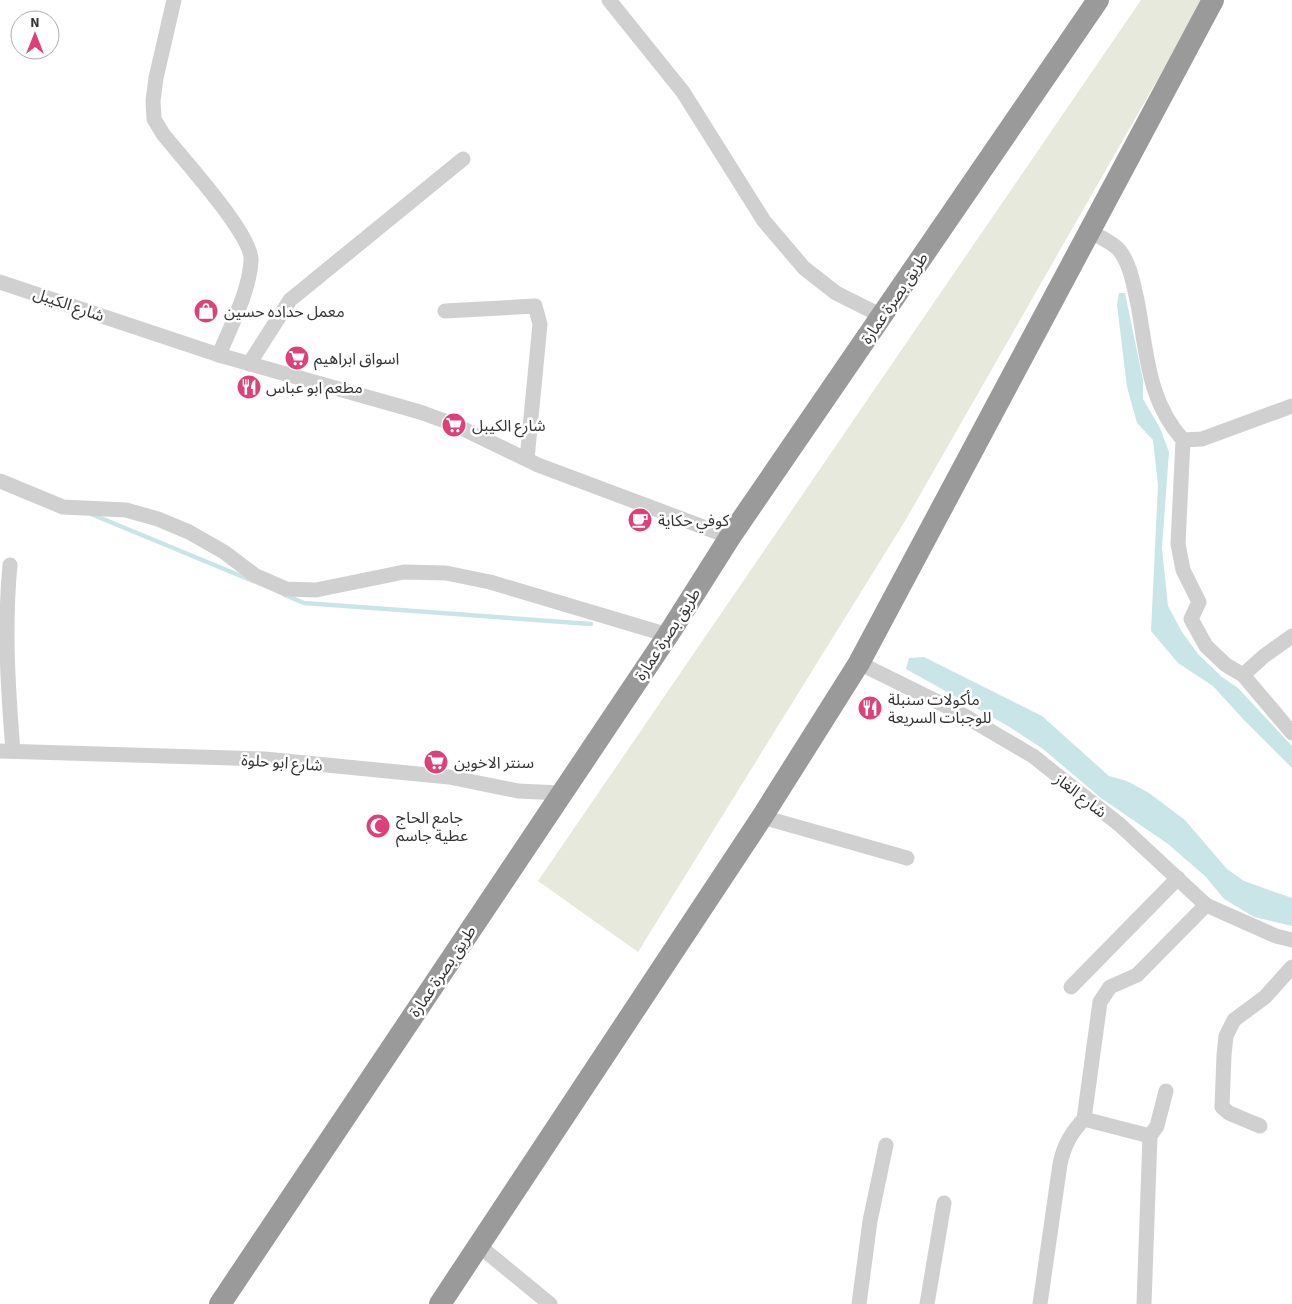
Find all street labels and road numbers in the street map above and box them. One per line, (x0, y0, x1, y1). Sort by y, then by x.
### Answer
street label: طريق بصرة عمارة (856, 248, 934, 349)
street label: شارع الكيبل (30, 283, 107, 328)
street label: طريق بصرة عمارة (630, 584, 706, 685)
street label: شارع ابو حلوة (240, 749, 323, 778)
street label: شارع الغاز (1048, 768, 1111, 824)
street label: طريق بصرة عمارة (404, 921, 482, 1022)

